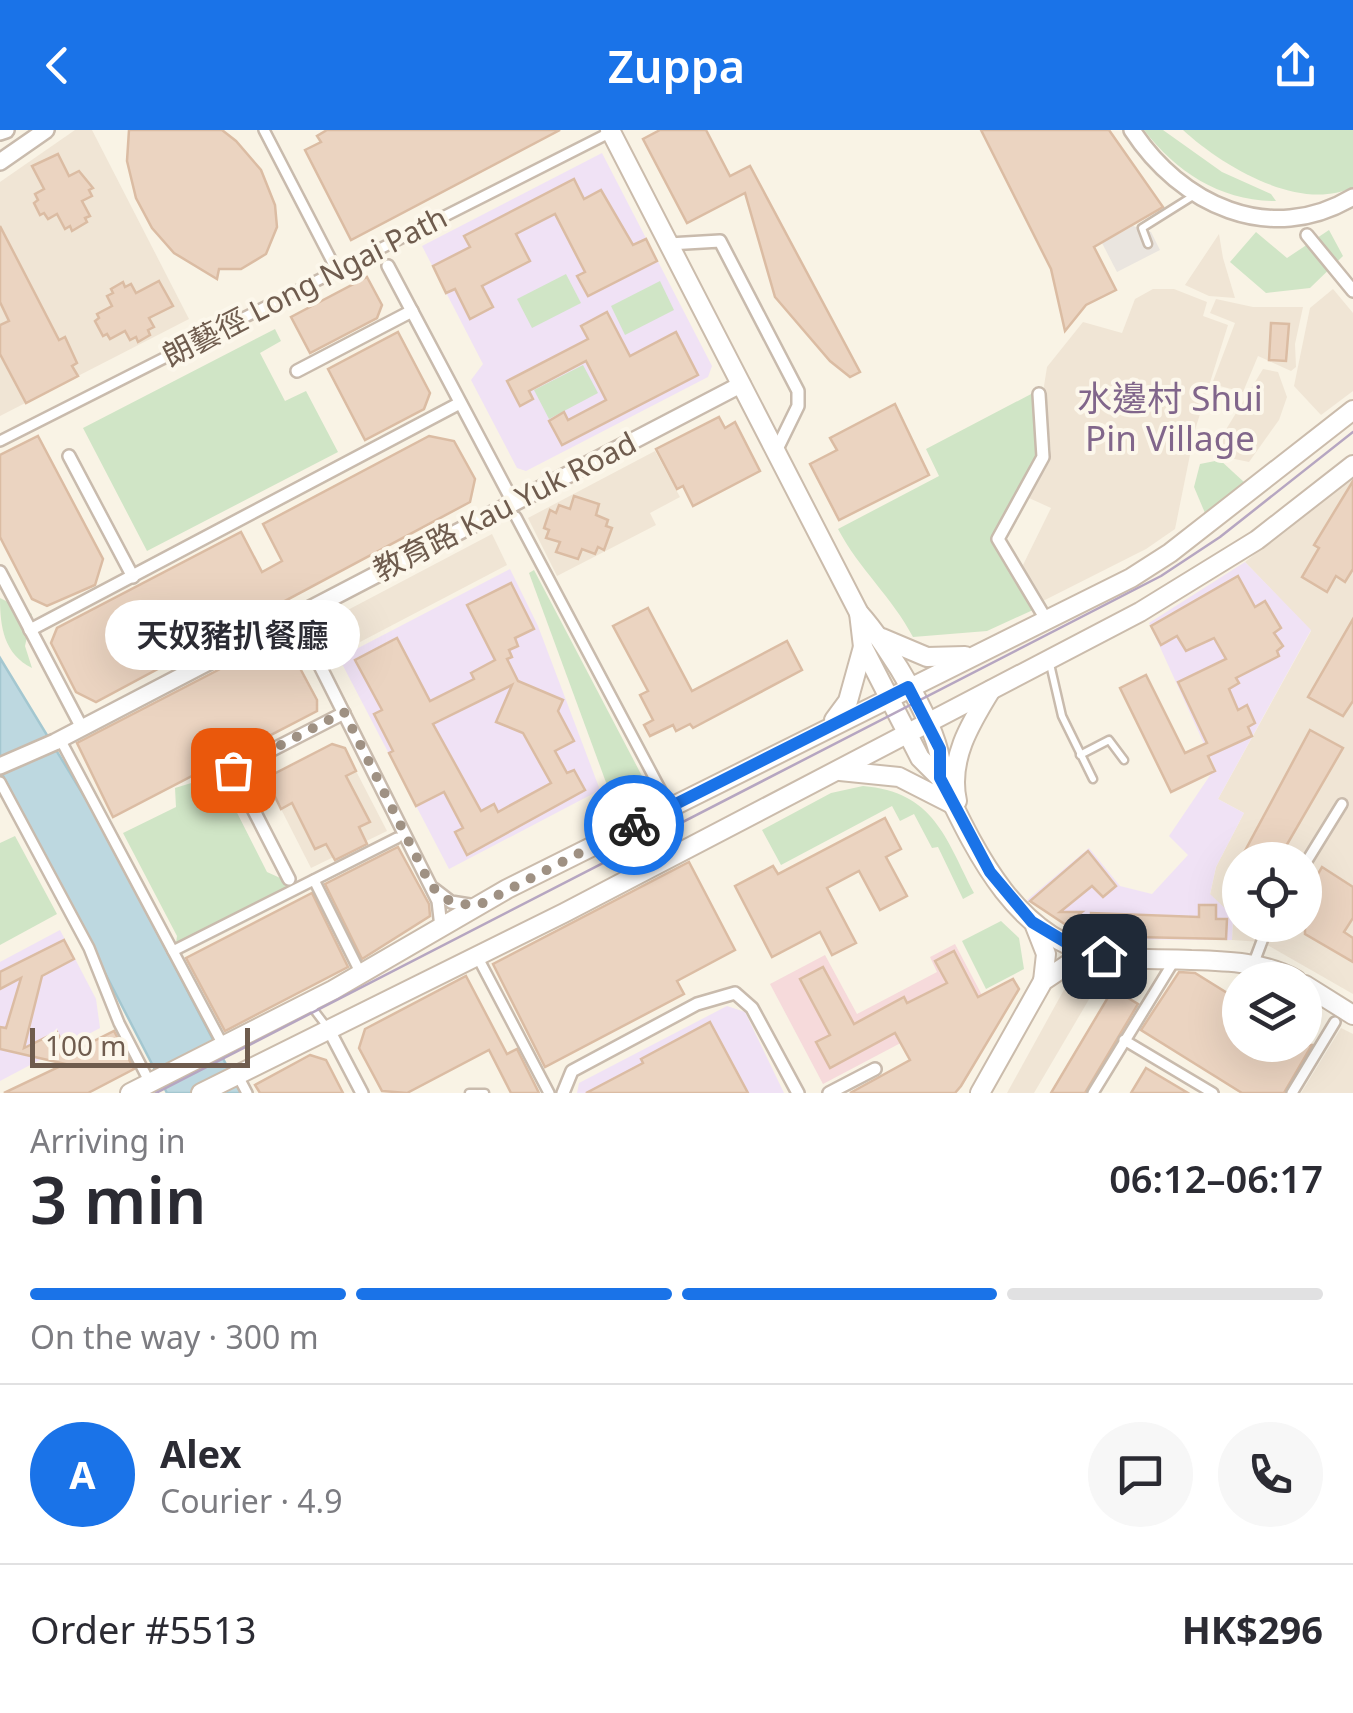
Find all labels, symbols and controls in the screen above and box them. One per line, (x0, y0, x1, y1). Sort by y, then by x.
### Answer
text: Zuppa (608, 35, 745, 96)
icon: back (30, 38, 85, 93)
icon: share (1268, 38, 1323, 93)
street label: 朗藝徑 Long Ngai Path (155, 196, 454, 375)
district label: 水邊村 Shui Pin Village (1077, 374, 1263, 461)
street label: 教育路 Kau Yuk Road (366, 422, 643, 590)
callout: 天奴豬扒餐廳 (106, 600, 360, 670)
text: 天奴豬扒餐廳 (136, 613, 329, 656)
pin (191, 728, 276, 813)
icon: bag (206, 743, 261, 798)
courier (584, 775, 684, 875)
icon: bike (607, 798, 662, 853)
map controls (1222, 842, 1322, 1062)
button: locate (1222, 842, 1322, 942)
pin (1062, 914, 1147, 999)
icon: home (1077, 929, 1132, 984)
button: layers (1222, 962, 1322, 1062)
scale bar (30, 1023, 250, 1068)
text: 100 m (45, 1026, 127, 1064)
text: Arriving in (30, 1119, 185, 1162)
text: 06:12–06:17 (1109, 1152, 1323, 1204)
text: 3 min (30, 1155, 206, 1243)
text: On the way · 300 m (30, 1315, 319, 1358)
button: chat (1088, 1422, 1193, 1527)
button: phone (1218, 1422, 1323, 1527)
text: Alex (160, 1427, 242, 1479)
text: A (69, 1448, 96, 1500)
text: Courier · 4.9 (160, 1479, 343, 1522)
text: Order #5513 (30, 1603, 256, 1655)
text: HK$296 (1182, 1603, 1323, 1655)

